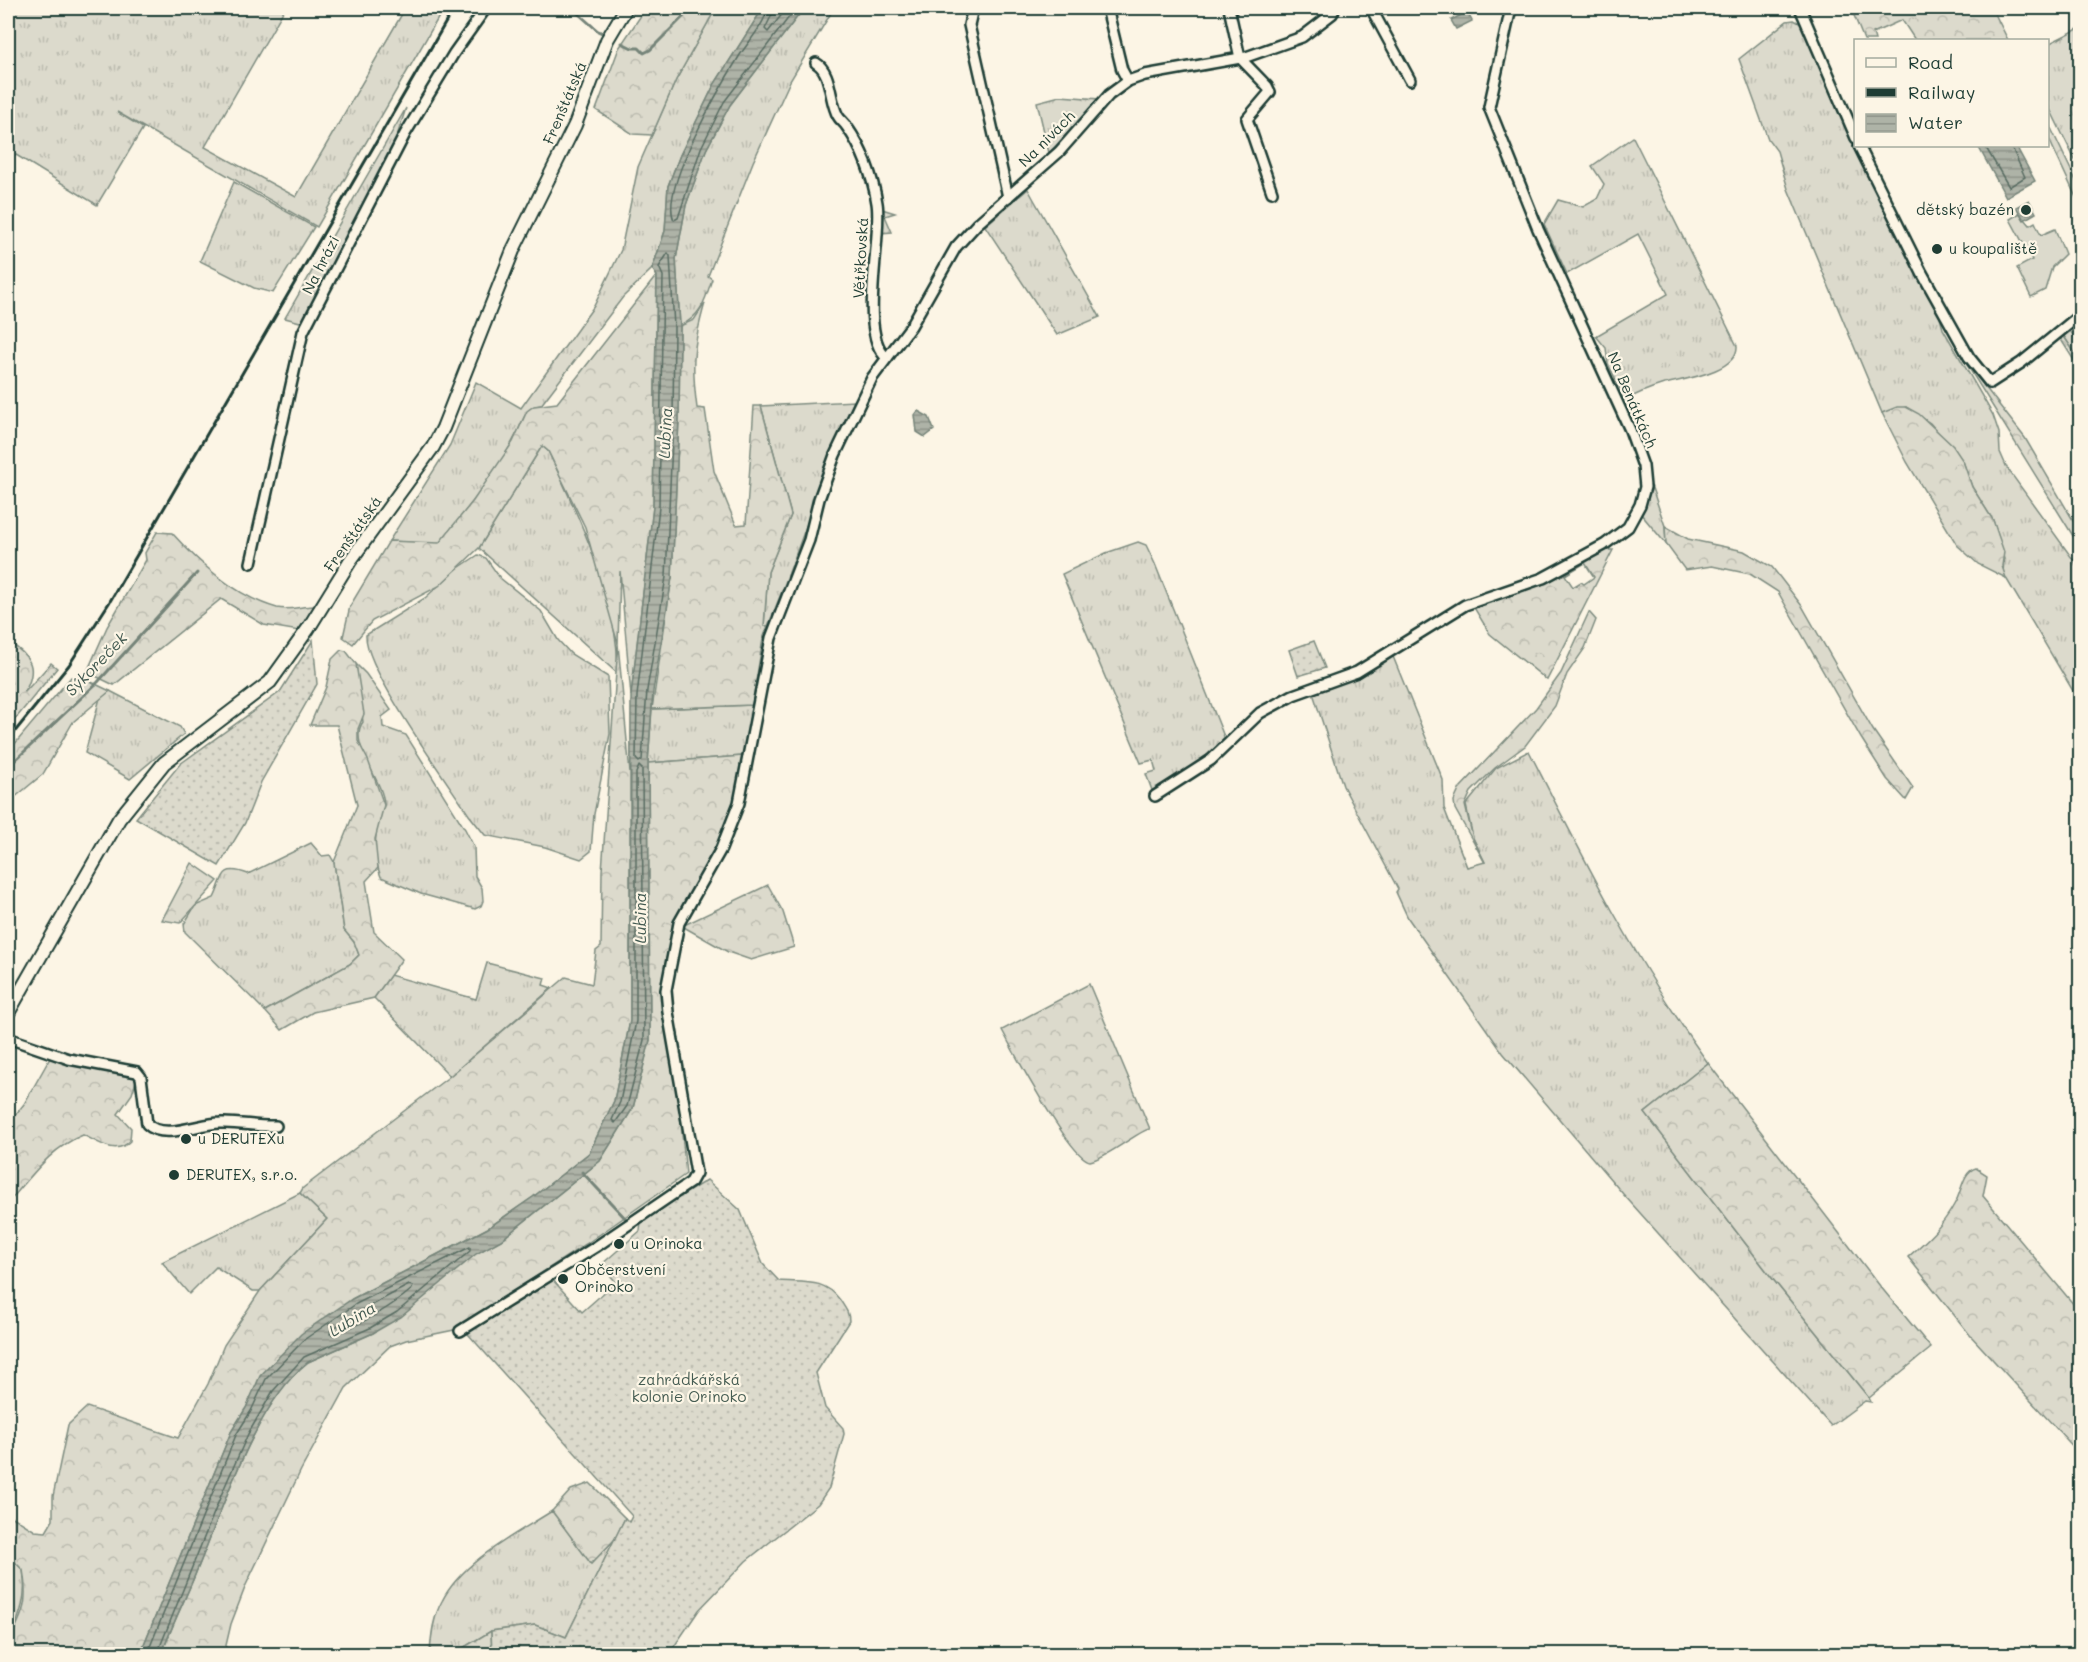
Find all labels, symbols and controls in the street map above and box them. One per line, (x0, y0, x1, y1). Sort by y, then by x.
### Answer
legend (1854, 39, 2049, 147)
text: Road (1908, 50, 1953, 74)
street label: Frenštátská (538, 58, 590, 147)
text: Railway (1908, 80, 1975, 104)
street label: Na nivách (1014, 106, 1079, 171)
text: Water (1908, 110, 1963, 134)
place label: dětský bazén (1916, 199, 2014, 219)
marker: dětský bazén (2019, 203, 2033, 217)
street label: Větřkovská (848, 217, 872, 299)
street label: Na hrázi (297, 232, 343, 297)
place label: u koupaliště (1949, 238, 2037, 258)
marker: u koupaliště (1930, 242, 1944, 256)
street label: Na Benátkách (1604, 348, 1662, 451)
water label: Lubina (653, 407, 676, 459)
street label: Frenštátská (319, 492, 386, 575)
water label: Sýkoreček (60, 627, 132, 700)
water label: Lubina (629, 892, 650, 944)
place label: u DERUTEXu (198, 1128, 285, 1148)
marker: u DERUTEXu (179, 1132, 193, 1146)
place label: DERUTEX, s.r.o. (186, 1164, 298, 1184)
marker: DERUTEX, s.r.o. (167, 1168, 181, 1182)
place label: u Orinoka (631, 1233, 703, 1253)
marker: u Orinoka (612, 1237, 626, 1251)
place label: Občerstvení Orinoko (575, 1259, 666, 1296)
marker: Občerstvení Orinoko (556, 1272, 570, 1286)
water label: Lubina (324, 1296, 379, 1341)
park label: zahrádkářská kolonie Orinoko (632, 1369, 746, 1406)

